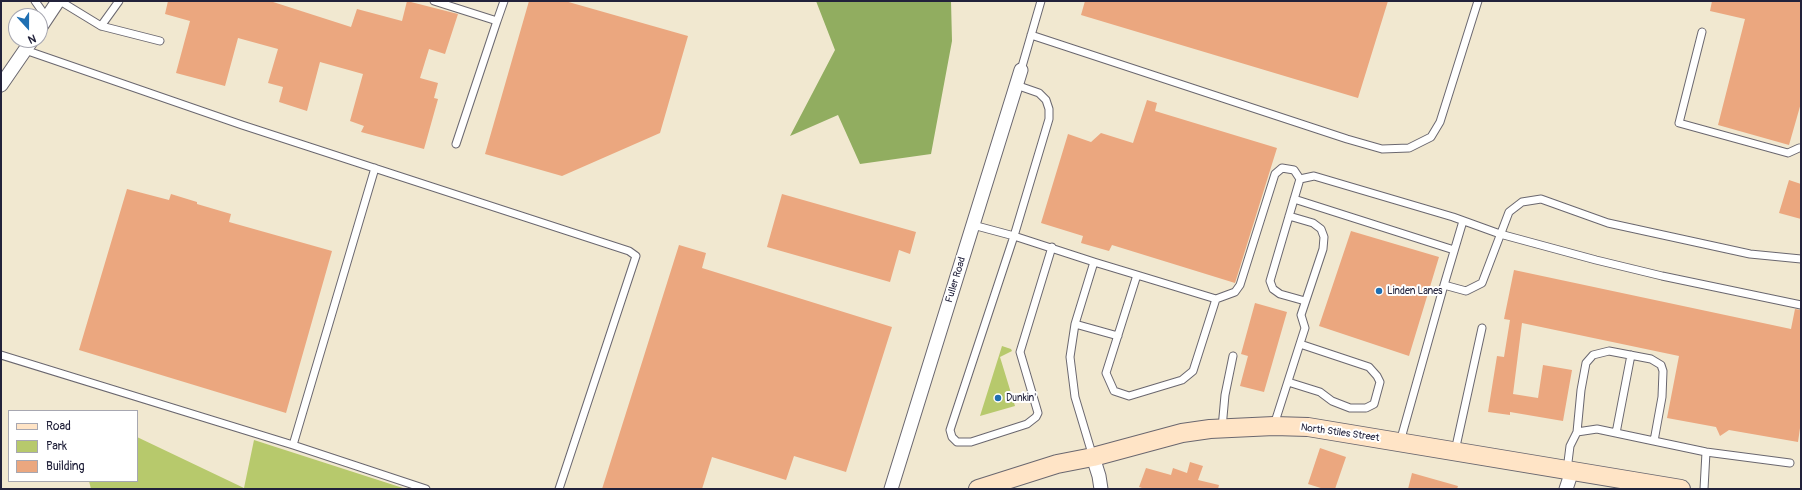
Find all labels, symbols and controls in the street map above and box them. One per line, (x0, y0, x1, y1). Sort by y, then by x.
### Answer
north arrow (8, 8, 48, 48)
text: N (26, 31, 38, 46)
street label: Fuller Road (943, 256, 969, 304)
place label: Linden Lanes (1387, 285, 1443, 297)
marker: Linden Lanes (1374, 286, 1384, 296)
place label: Dunkin' (1006, 392, 1036, 404)
marker: Dunkin' (993, 393, 1003, 403)
legend (8, 410, 138, 482)
text: Road (46, 419, 71, 434)
street label: North Stiles Street (1300, 422, 1380, 444)
text: Park (46, 439, 67, 454)
text: Building (46, 459, 85, 474)

